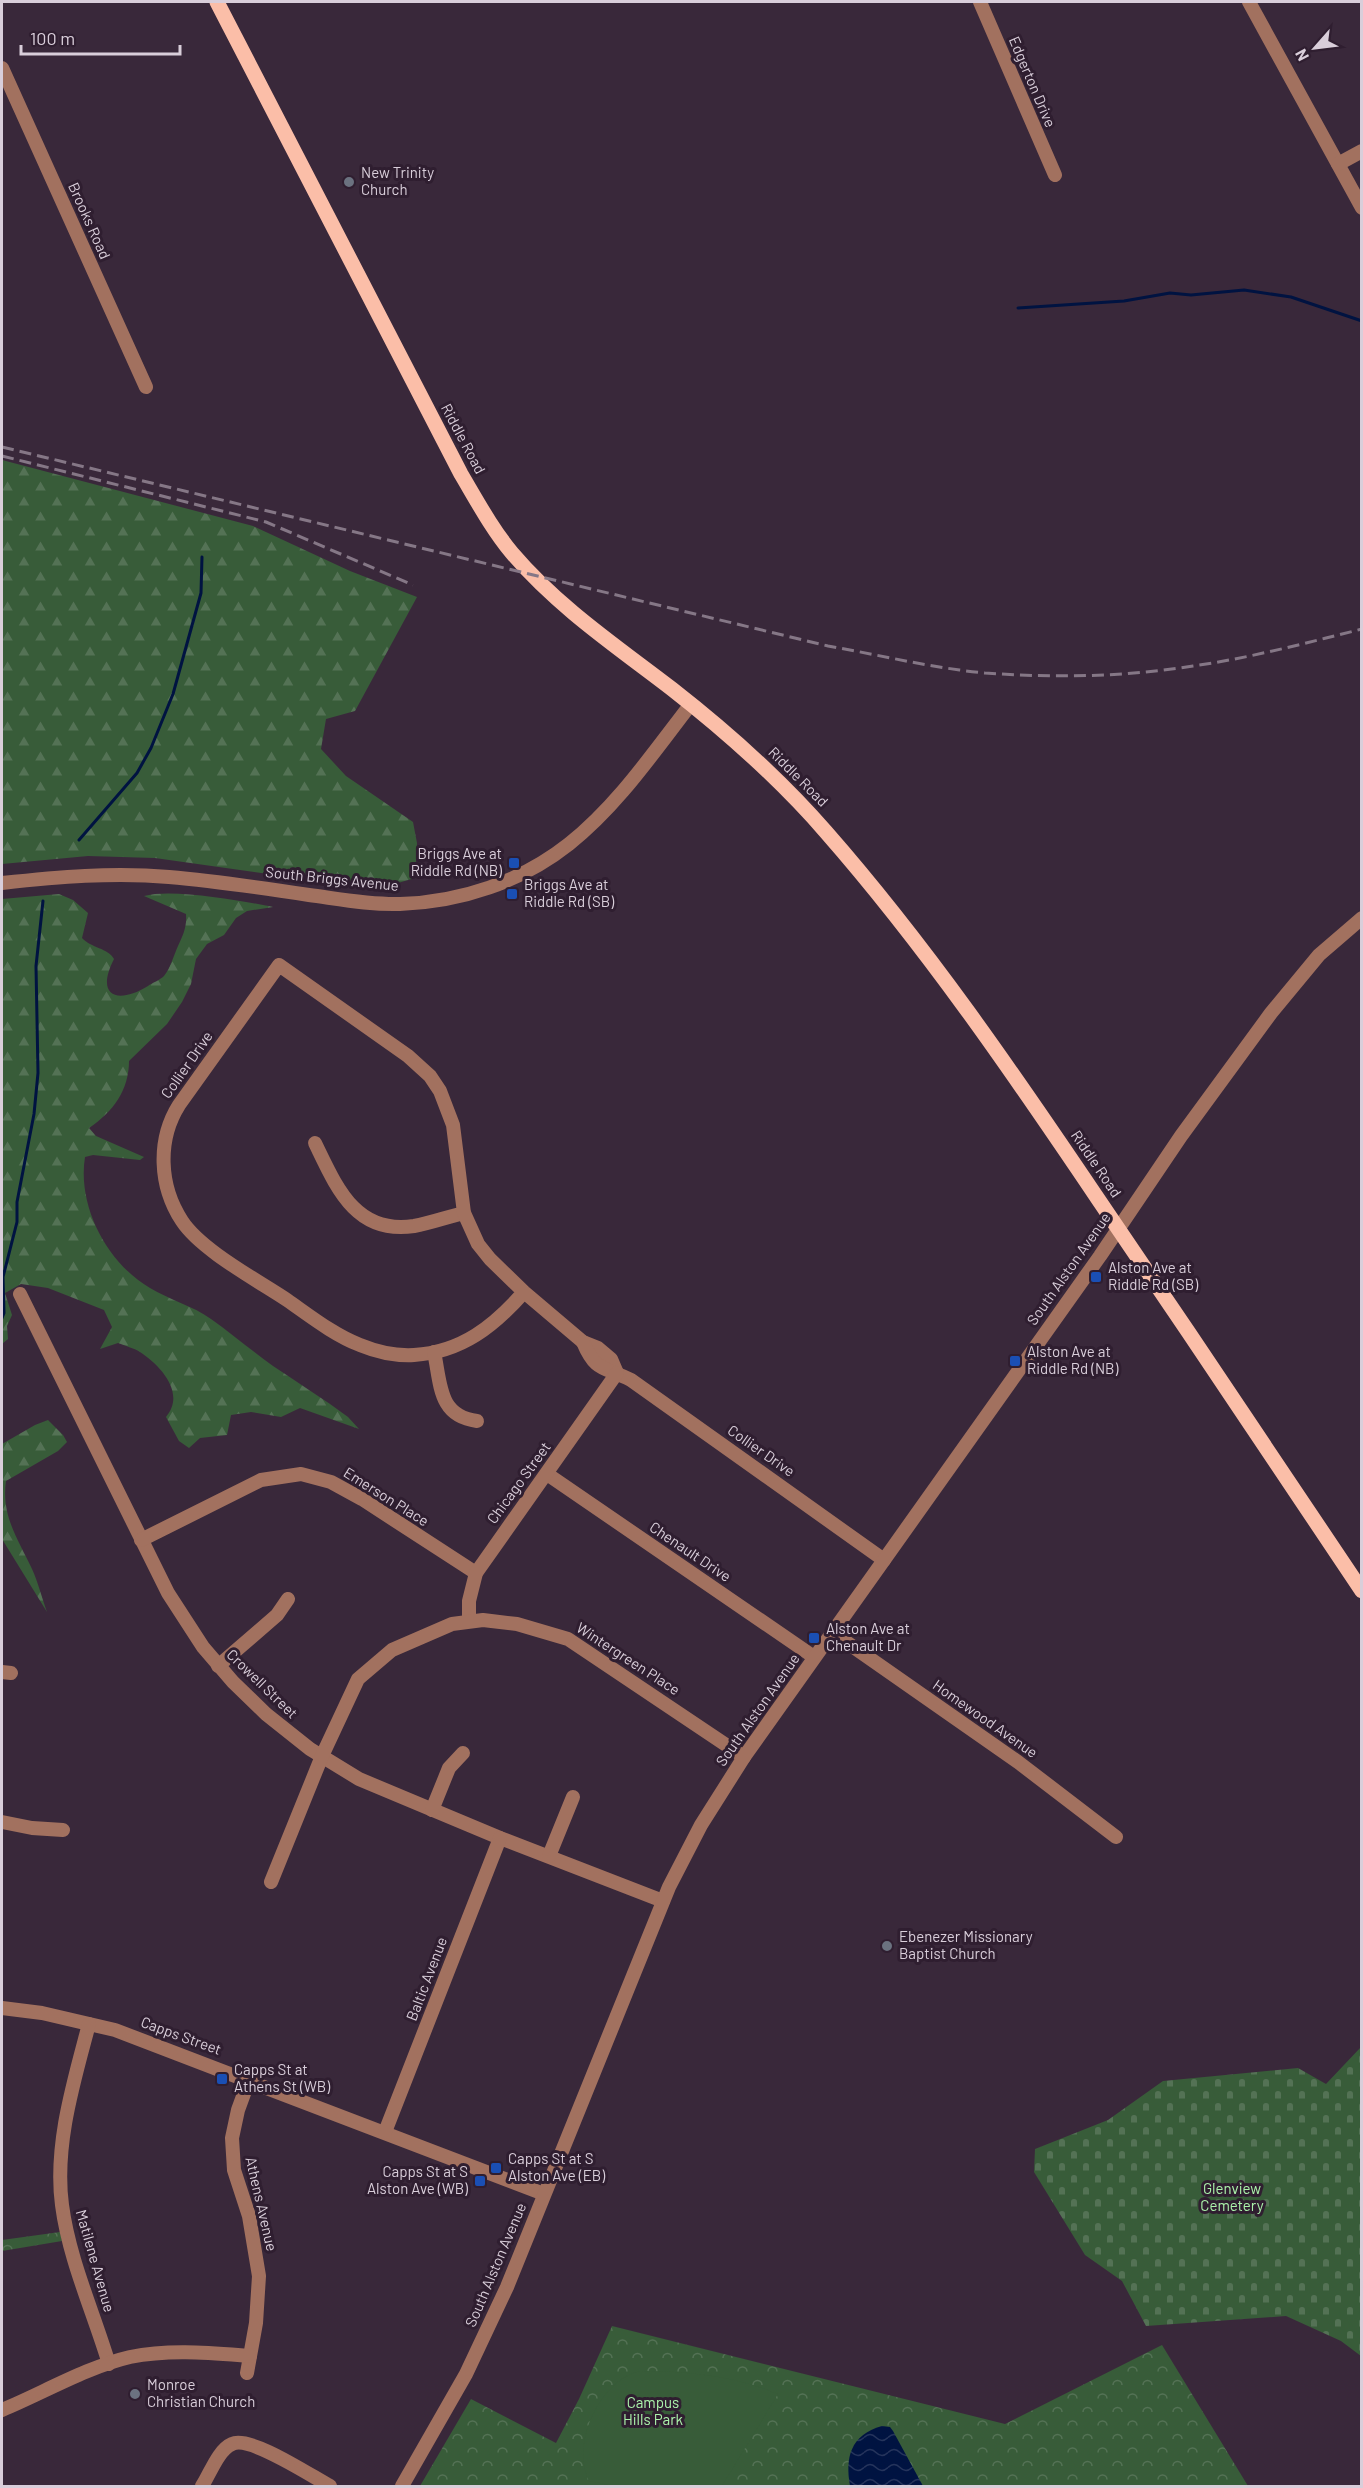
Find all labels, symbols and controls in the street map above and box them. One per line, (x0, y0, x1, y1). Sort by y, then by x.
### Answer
scale bar (21, 18, 180, 56)
north arrow (1285, 18, 1345, 78)
text: 100 m (30, 27, 75, 49)
street label: Edgerton Drive (1006, 34, 1060, 130)
text: N (1290, 46, 1312, 64)
place label: New Trinity Church (361, 163, 434, 198)
marker: New Trinity Church (342, 175, 356, 189)
street label: Brooks Road (65, 179, 115, 262)
street label: Riddle Road (438, 400, 490, 477)
street label: Riddle Road (765, 743, 832, 810)
place label: Briggs Ave at Riddle Rd (NB) (411, 844, 502, 879)
marker: Briggs Ave at Riddle Rd (NB) (507, 856, 521, 870)
street label: South Briggs Avenue (265, 862, 400, 894)
place label: Briggs Ave at Riddle Rd (SB) (524, 875, 614, 910)
marker: Briggs Ave at Riddle Rd (SB) (505, 887, 519, 901)
street label: Collier Drive (156, 1027, 216, 1101)
street label: Riddle Road (1068, 1126, 1126, 1200)
street label: South Alston Avenue (1023, 1209, 1114, 1328)
place label: Alston Ave at Riddle Rd (SB) (1108, 1258, 1198, 1293)
marker: Alston Ave at Riddle Rd (SB) (1089, 1270, 1103, 1284)
place label: Alston Ave at Riddle Rd (NB) (1027, 1342, 1118, 1377)
marker: Alston Ave at Riddle Rd (NB) (1008, 1354, 1022, 1368)
street label: Collier Drive (725, 1420, 799, 1480)
street label: Chicago Street (483, 1438, 554, 1527)
street label: Emerson Place (341, 1463, 432, 1529)
street label: Chenault Drive (646, 1517, 735, 1585)
street label: Wintergreen Place (573, 1618, 684, 1698)
place label: Alston Ave at Chenault Dr (826, 1619, 910, 1654)
marker: Alston Ave at Chenault Dr (807, 1631, 821, 1645)
street label: Crowell Street (223, 1645, 302, 1722)
street label: South Alston Avenue (712, 1650, 803, 1769)
street label: Homewood Avenue (930, 1675, 1041, 1761)
place label: Ebenezer Missionary Baptist Church (899, 1927, 1033, 1962)
street label: Baltic Avenue (402, 1934, 450, 2023)
marker: Ebenezer Missionary Baptist Church (880, 1939, 894, 1953)
street label: Capps Street (139, 2012, 224, 2058)
place label: Capps St at Athens St (WB) (234, 2060, 330, 2095)
marker: Capps St at Athens St (WB) (215, 2072, 229, 2086)
place label: Capps St at S Alston Ave (EB) (508, 2149, 605, 2184)
street label: Athens Avenue (242, 2155, 282, 2253)
marker: Capps St at S Alston Ave (EB) (489, 2161, 503, 2175)
place label: Capps St at S Alston Ave (WB) (367, 2162, 468, 2197)
marker: Capps St at S Alston Ave (WB) (473, 2174, 487, 2188)
park label: Glenview Cemetery (1200, 2179, 1264, 2214)
street label: South Alston Avenue (461, 2200, 529, 2330)
street label: Matilene Avenue (73, 2207, 119, 2314)
place label: Monroe Christian Church (147, 2375, 255, 2410)
marker: Monroe Christian Church (128, 2387, 142, 2401)
park label: Campus Hills Park (623, 2393, 684, 2428)

